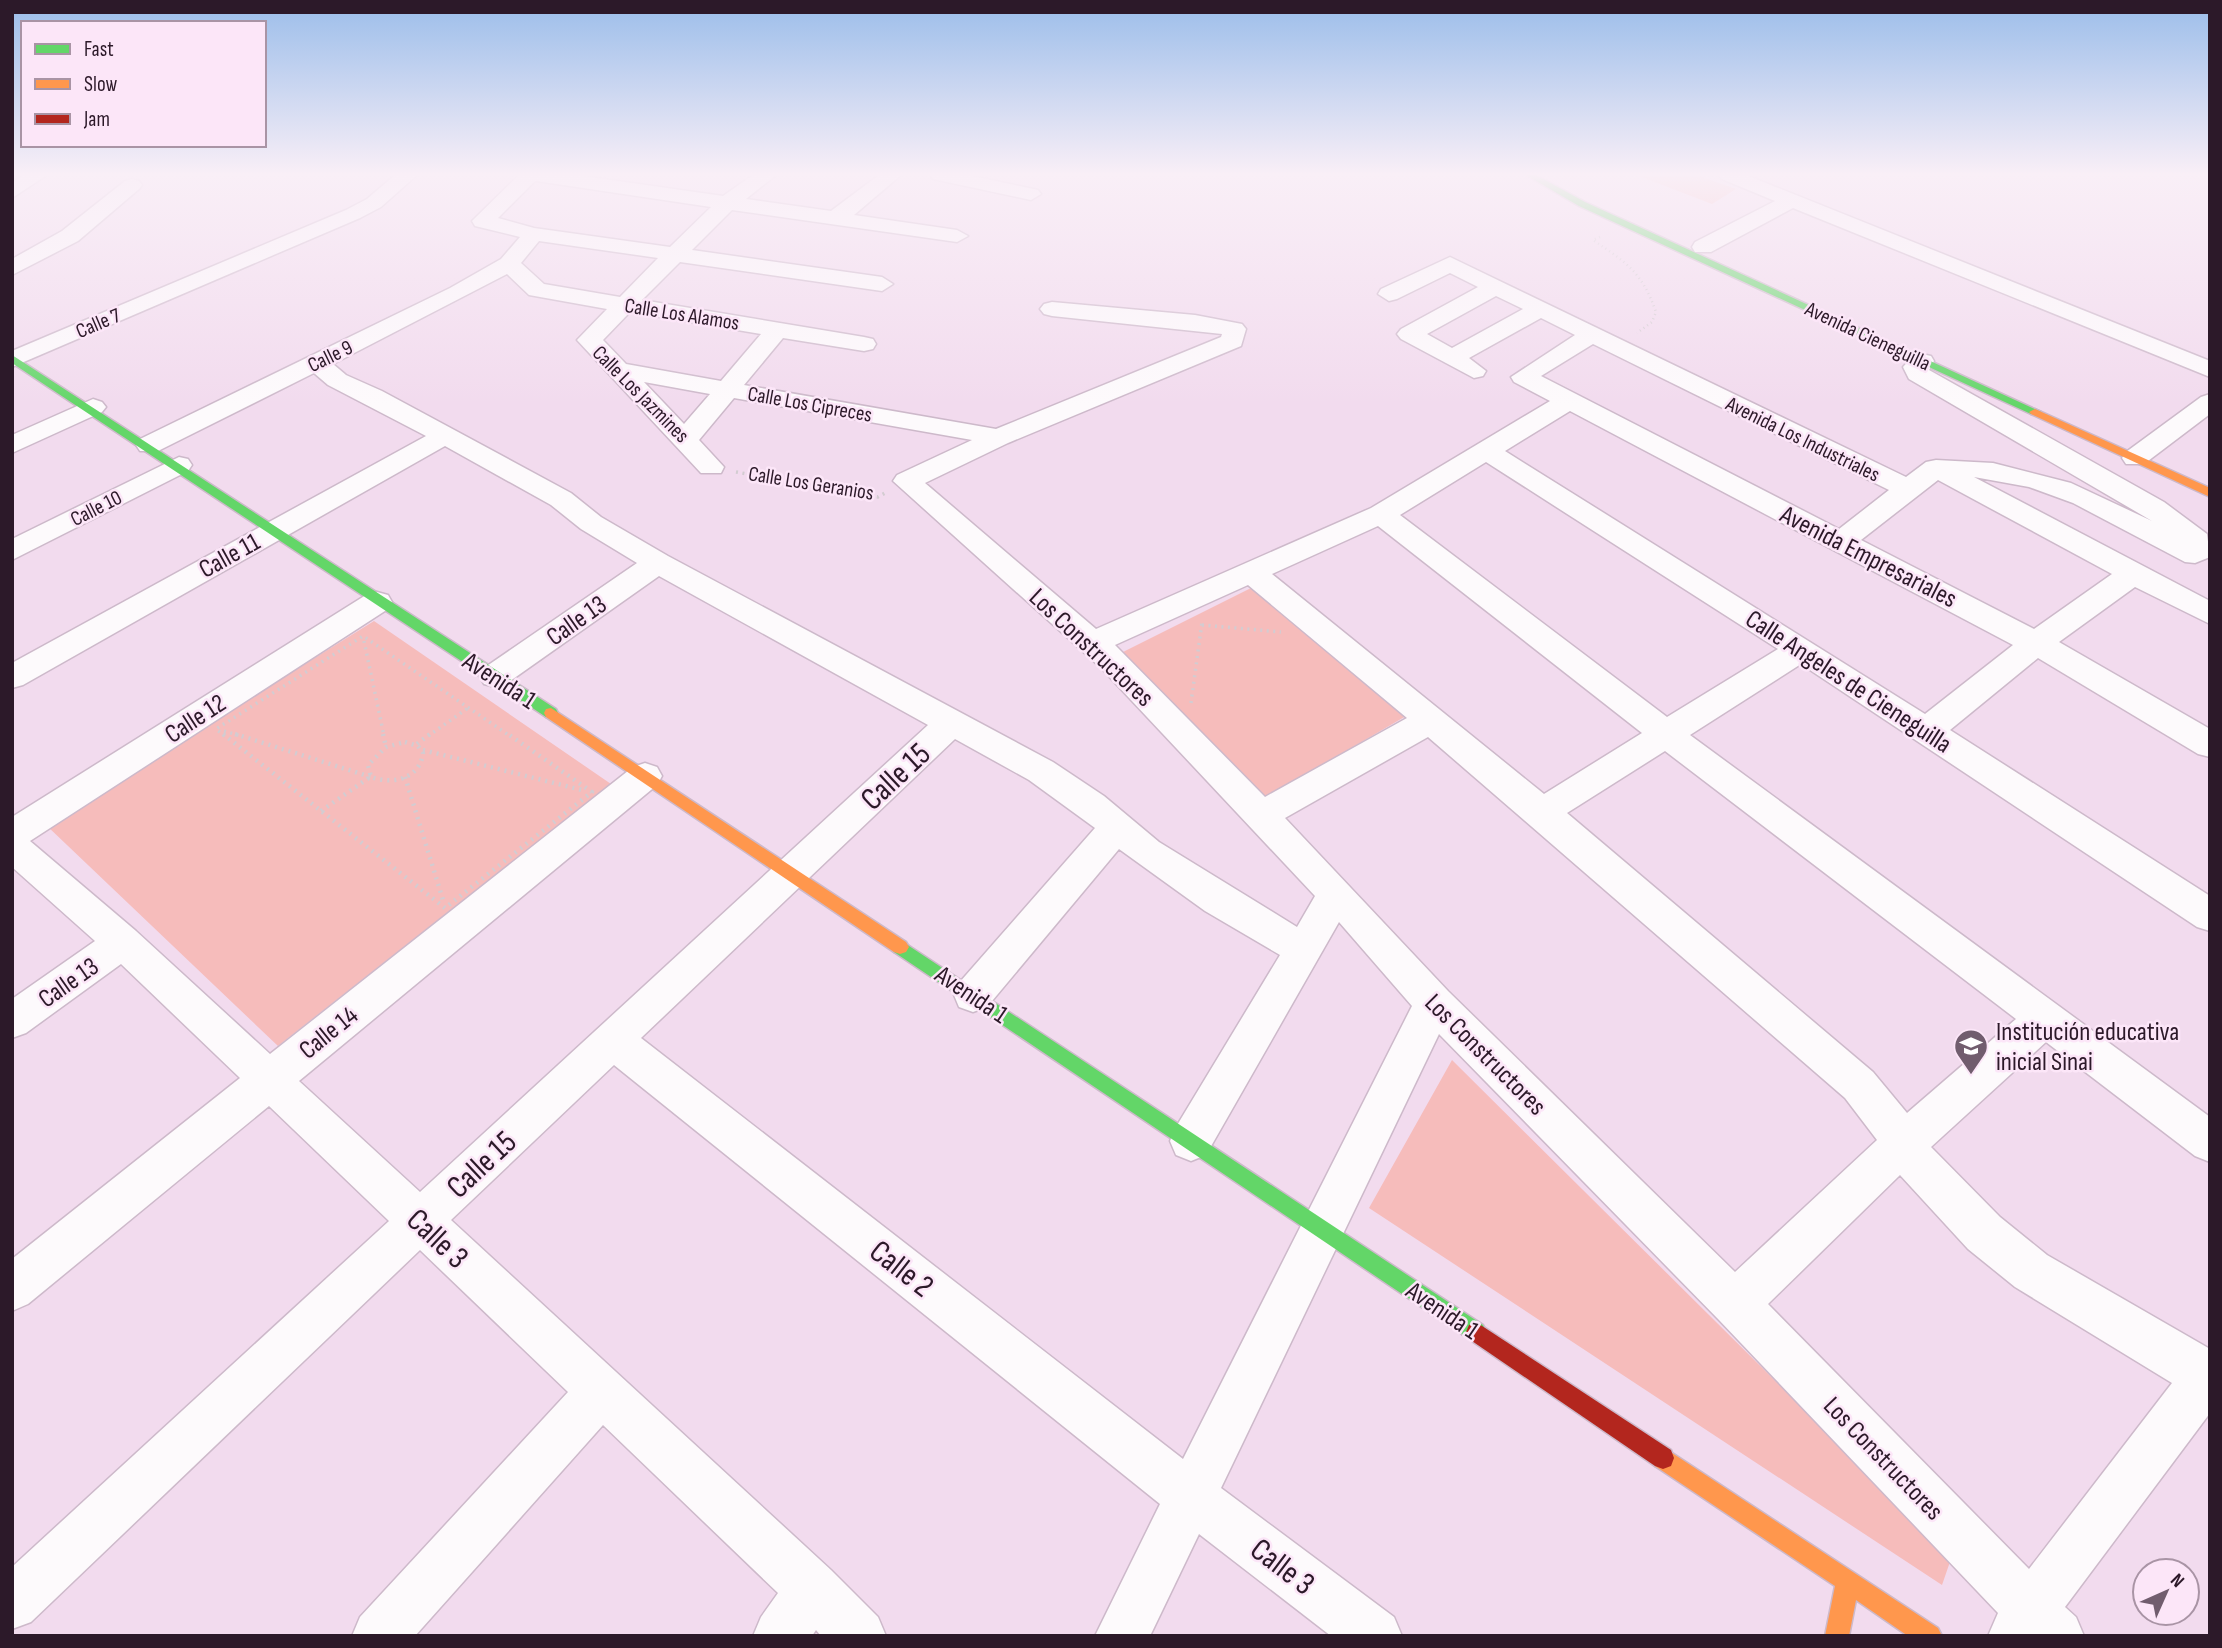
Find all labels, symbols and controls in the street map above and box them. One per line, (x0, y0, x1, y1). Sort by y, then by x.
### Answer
legend (21, 21, 266, 147)
text: Fast (84, 37, 114, 62)
text: Slow (84, 72, 118, 97)
text: Jam (83, 107, 110, 132)
street label: Calle Los Alamos (623, 293, 741, 336)
street label: Avenida Cieneguilla (1800, 296, 1934, 376)
street label: Calle 7 (72, 303, 125, 344)
street label: Calle 9 (304, 335, 357, 378)
street label: Calle Los Jazmines (587, 341, 694, 448)
street label: Calle Los Cipreces (746, 381, 874, 428)
street label: Avenida Los Industriales (1721, 391, 1884, 488)
street label: Calle Los Geranios (746, 461, 875, 506)
street label: Calle 10 (66, 485, 126, 532)
street label: Avenida Empresariales (1774, 499, 1962, 615)
street label: Calle 11 (194, 527, 266, 586)
street label: Los Constructores (1022, 583, 1160, 714)
street label: Calle 13 (541, 589, 613, 653)
street label: Calle Angeles de Cieneguilla (1739, 604, 1957, 760)
street label: Avenida 1 (456, 646, 542, 716)
street label: Calle 12 (159, 688, 232, 750)
street label: Calle 15 (853, 735, 939, 819)
street label: Calle 13 (33, 951, 105, 1015)
street label: Avenida 1 (928, 959, 1013, 1031)
street label: Los Constructores (1418, 988, 1552, 1122)
street label: Calle 14 (293, 1000, 365, 1066)
place label: Institución educativa inicial Sinai (1996, 1017, 2179, 1078)
school or university icon: Institución educativa inicial Sinai (1952, 1027, 1990, 1076)
street label: Calle 15 (439, 1123, 525, 1207)
street label: Calle 3 (398, 1201, 476, 1277)
street label: Calle 2 (861, 1232, 941, 1306)
street label: Avenida 1 (1399, 1275, 1484, 1347)
street label: Los Constructores (1817, 1391, 1949, 1527)
street label: Calle 3 (1242, 1530, 1322, 1604)
north arrow (2131, 1557, 2201, 1627)
text: N (2165, 1569, 2189, 1593)

